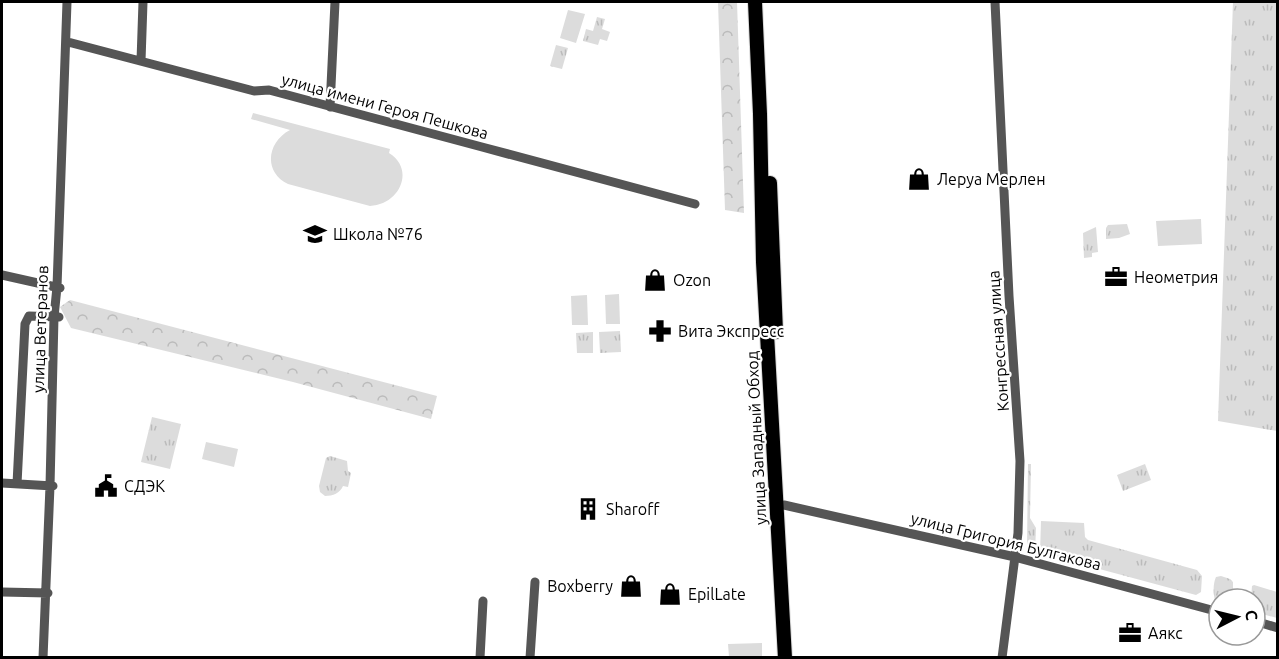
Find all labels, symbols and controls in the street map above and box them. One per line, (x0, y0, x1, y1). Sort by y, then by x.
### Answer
street label: улица имени Героя Пешкова (280, 70, 490, 142)
shop icon: Леруа Мерлен (906, 166, 932, 192)
place label: Леруа Мерлен (937, 170, 1046, 188)
school or university icon: Школа №76 (302, 221, 328, 247)
place label: Школа №76 (333, 225, 423, 243)
office icon: Неометрия (1103, 264, 1129, 290)
street label: улица Ветеранов (29, 265, 51, 393)
shop icon: Ozon (642, 267, 668, 293)
place label: Неометрия (1134, 268, 1218, 286)
street label: Конгрессная улица (984, 270, 1012, 412)
place label: Ozon (673, 271, 711, 289)
pharmacy icon: Вита Экспресс (647, 318, 673, 344)
place label: Вита Экспресс (678, 322, 785, 340)
street label: улица Западный Обход (742, 351, 770, 525)
public building icon: СДЭК (93, 473, 119, 499)
place label: СДЭК (124, 477, 165, 495)
building icon: Sharoff (575, 496, 601, 522)
place label: Sharoff (606, 500, 660, 518)
street label: улица Григория Булгакова (909, 509, 1103, 573)
shop icon: Boxberry (618, 573, 644, 599)
place label: Boxberry (547, 577, 613, 595)
shop icon: EpilLate (657, 581, 683, 607)
place label: EpilLate (688, 585, 746, 603)
north arrow (1207, 587, 1267, 647)
text: С (1242, 609, 1261, 621)
office icon: Аякс (1117, 620, 1143, 646)
place label: Аякс (1148, 624, 1183, 642)

